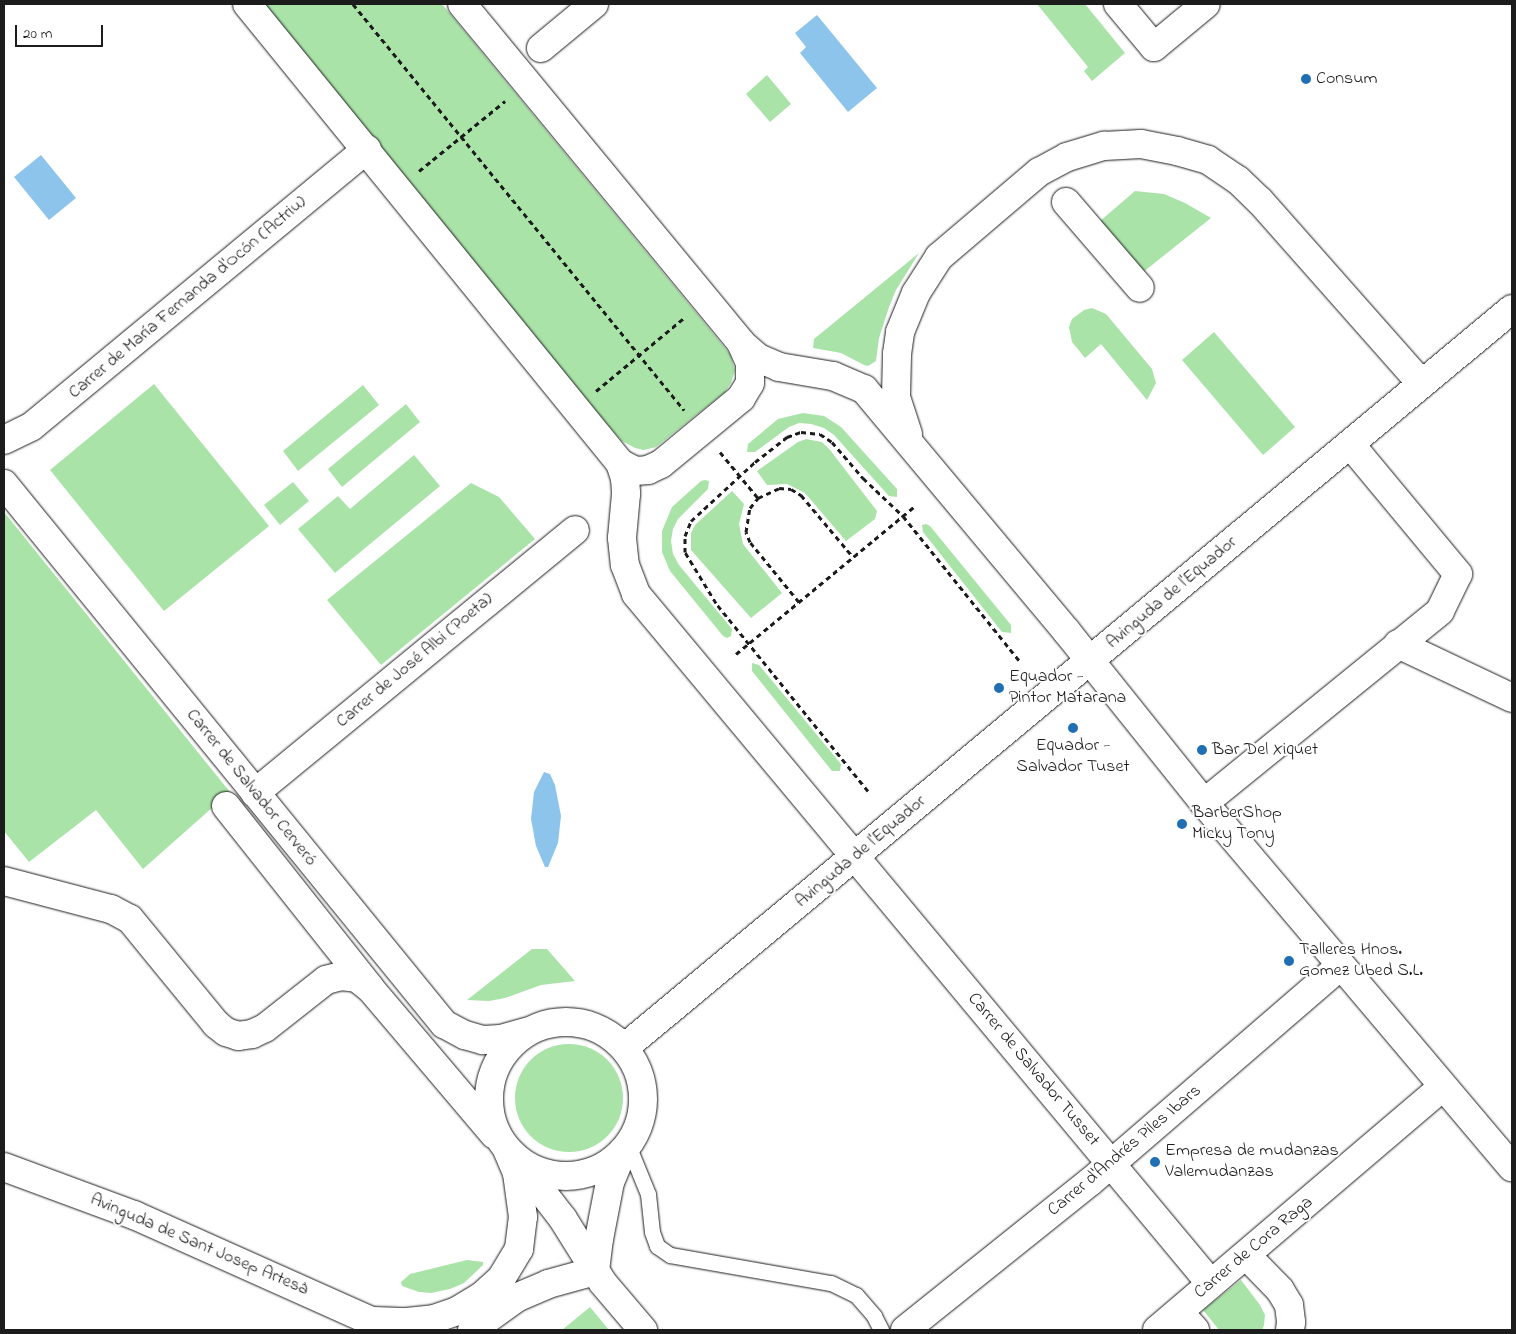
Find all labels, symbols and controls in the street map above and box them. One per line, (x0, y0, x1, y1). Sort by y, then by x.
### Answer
scale bar (18, 15, 105, 47)
text: 20 m (23, 23, 52, 45)
place label: Consum (1316, 68, 1377, 90)
marker: Consum (1300, 73, 1312, 85)
street label: Carrer de María Fernanda d'Ocón (Actriu) (65, 192, 311, 404)
street label: Avinguda de l'Equador (1102, 532, 1242, 654)
street label: Carrer de José Albi (Poeta) (332, 589, 498, 733)
place label: Equador - Pintor Matarana (1009, 667, 1126, 710)
marker: Equador - Pintor Matarana (993, 682, 1005, 694)
street label: Carrer de Salvador Cerveró (181, 705, 321, 871)
marker: Equador - Salvador Tuset (1067, 722, 1079, 734)
place label: Equador - Salvador Tuset (1016, 736, 1130, 779)
place label: Bar Del Xiquet (1212, 739, 1318, 761)
marker: Bar Del Xiquet (1196, 744, 1208, 756)
street label: Avinguda de l'Equador (791, 791, 931, 913)
place label: BarberShop Micky Tony (1192, 803, 1282, 846)
marker: BarberShop Micky Tony (1176, 818, 1188, 830)
place label: Talleres Hnos. Gomez Ubed S.L. (1299, 940, 1423, 982)
marker: Talleres Hnos. Gomez Ubed S.L. (1283, 955, 1295, 967)
street label: Carrer de Salvador Tusset (962, 989, 1104, 1151)
street label: Carrer d'Andrés Piles Ibars (1044, 1080, 1206, 1222)
place label: Empresa de mudanzas Valemudanzas (1165, 1141, 1339, 1184)
marker: Empresa de mudanzas Valemudanzas (1149, 1156, 1161, 1168)
street label: Avinguda de Sant Josep Artesà (87, 1189, 311, 1301)
street label: Carrer de Cora Raga (1190, 1192, 1318, 1304)

